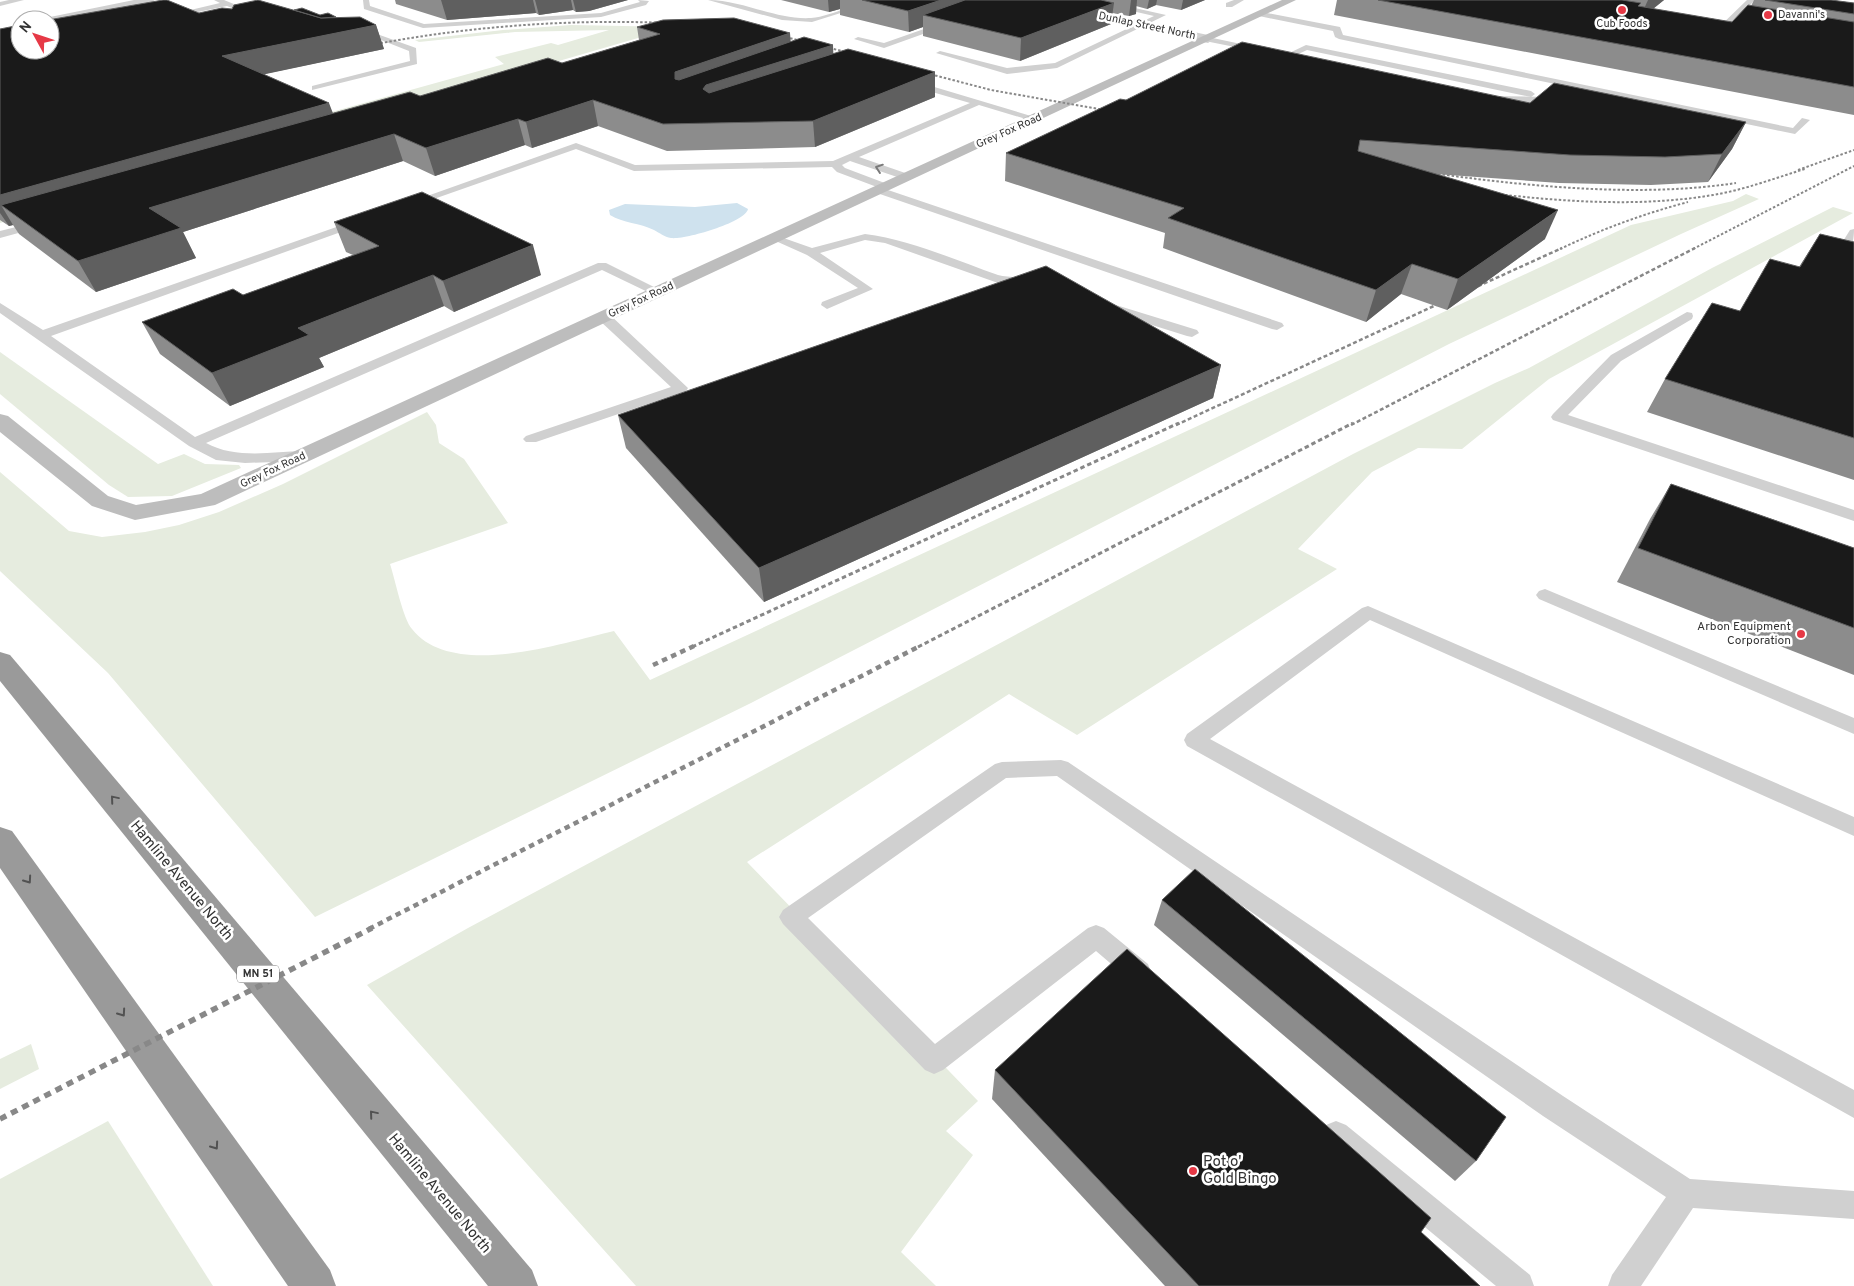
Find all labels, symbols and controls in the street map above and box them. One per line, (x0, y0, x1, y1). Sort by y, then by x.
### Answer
marker: Cub Foods (1616, 4, 1628, 16)
place label: Davanni's (1778, 8, 1825, 22)
street label: Dunlap Street North (1097, 9, 1197, 43)
marker: Davanni's (1762, 9, 1774, 21)
north arrow (10, 10, 60, 60)
place label: Cub Foods (1596, 17, 1648, 31)
text: N (16, 18, 36, 37)
street label: Grey Fox Road (974, 110, 1044, 152)
one-way arrow (875, 164, 884, 174)
street label: Grey Fox Road (606, 279, 676, 321)
street label: Grey Fox Road (238, 449, 308, 491)
place label: Arbon Equipment Corporation (1697, 619, 1791, 649)
marker: Arbon Equipment Corporation (1795, 628, 1807, 640)
one-way arrow (110, 796, 119, 805)
street label: Hamline Avenue North (125, 817, 237, 945)
one-way arrow (22, 875, 31, 884)
road number: MN 51 (237, 966, 279, 982)
one-way arrow (116, 1007, 125, 1017)
one-way arrow (370, 1110, 379, 1119)
street label: Hamline Avenue North (383, 1130, 495, 1258)
one-way arrow (210, 1140, 218, 1149)
place label: Pot o' Gold Bingo (1203, 1153, 1277, 1189)
marker: Pot o' Gold Bingo (1187, 1165, 1199, 1177)

